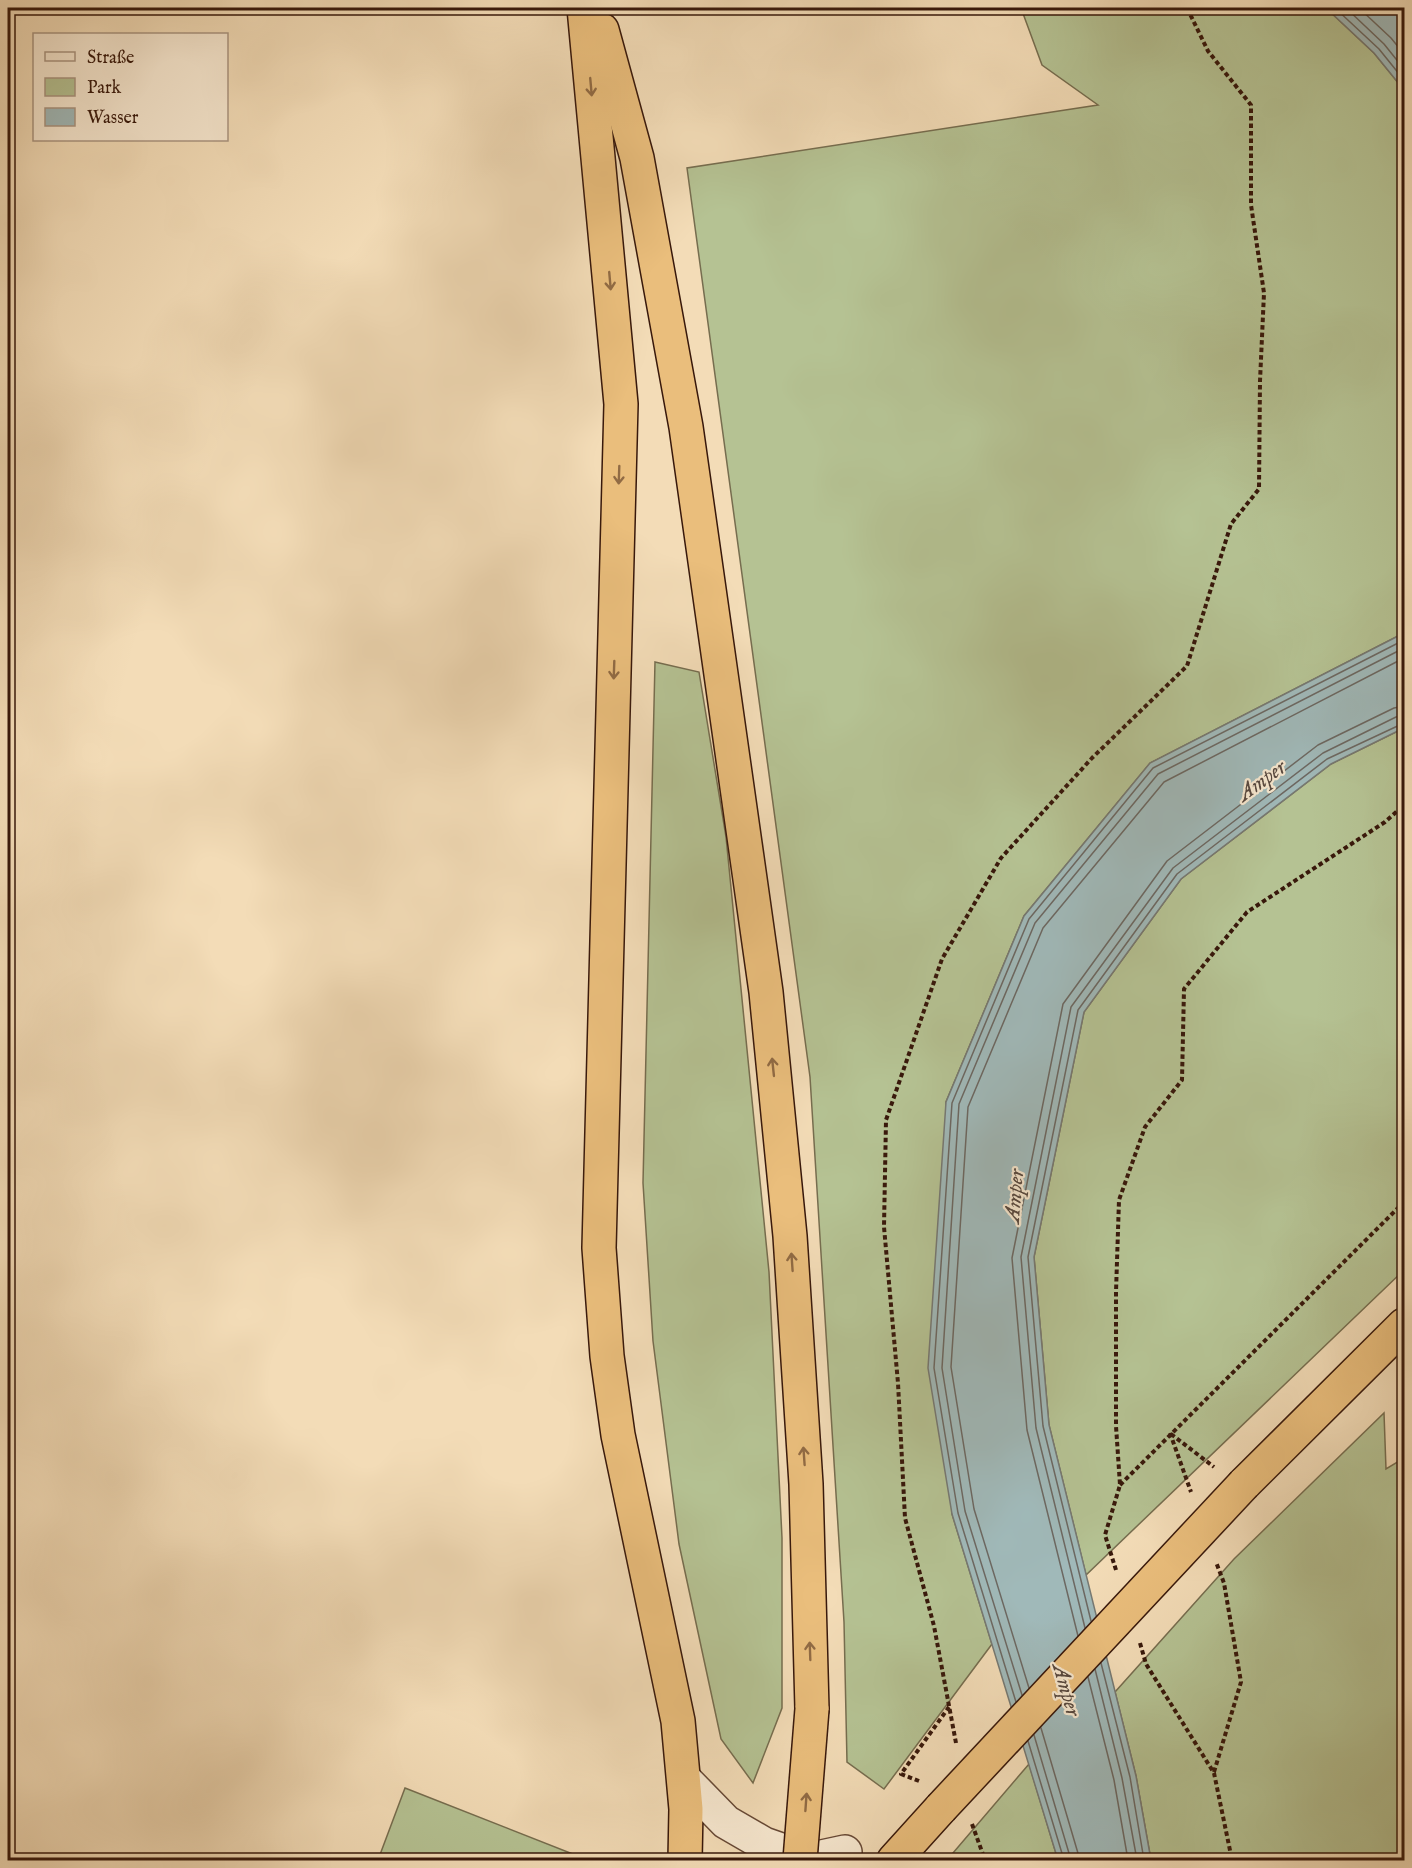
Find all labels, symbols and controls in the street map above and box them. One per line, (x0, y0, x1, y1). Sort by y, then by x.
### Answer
legend (33, 33, 228, 141)
text: Straße (87, 47, 134, 70)
one-way arrow (586, 76, 597, 96)
text: Park (87, 77, 122, 100)
text: Wasser (87, 107, 139, 130)
one-way arrow (605, 270, 616, 290)
one-way arrow (614, 465, 625, 485)
one-way arrow (608, 660, 619, 680)
water label: Amper (1230, 753, 1293, 809)
one-way arrow (767, 1058, 778, 1078)
water label: Amper (999, 1166, 1031, 1226)
one-way arrow (786, 1252, 797, 1272)
one-way arrow (798, 1447, 809, 1467)
one-way arrow (805, 1642, 816, 1661)
water label: Amper (1045, 1658, 1087, 1721)
one-way arrow (801, 1793, 812, 1813)

